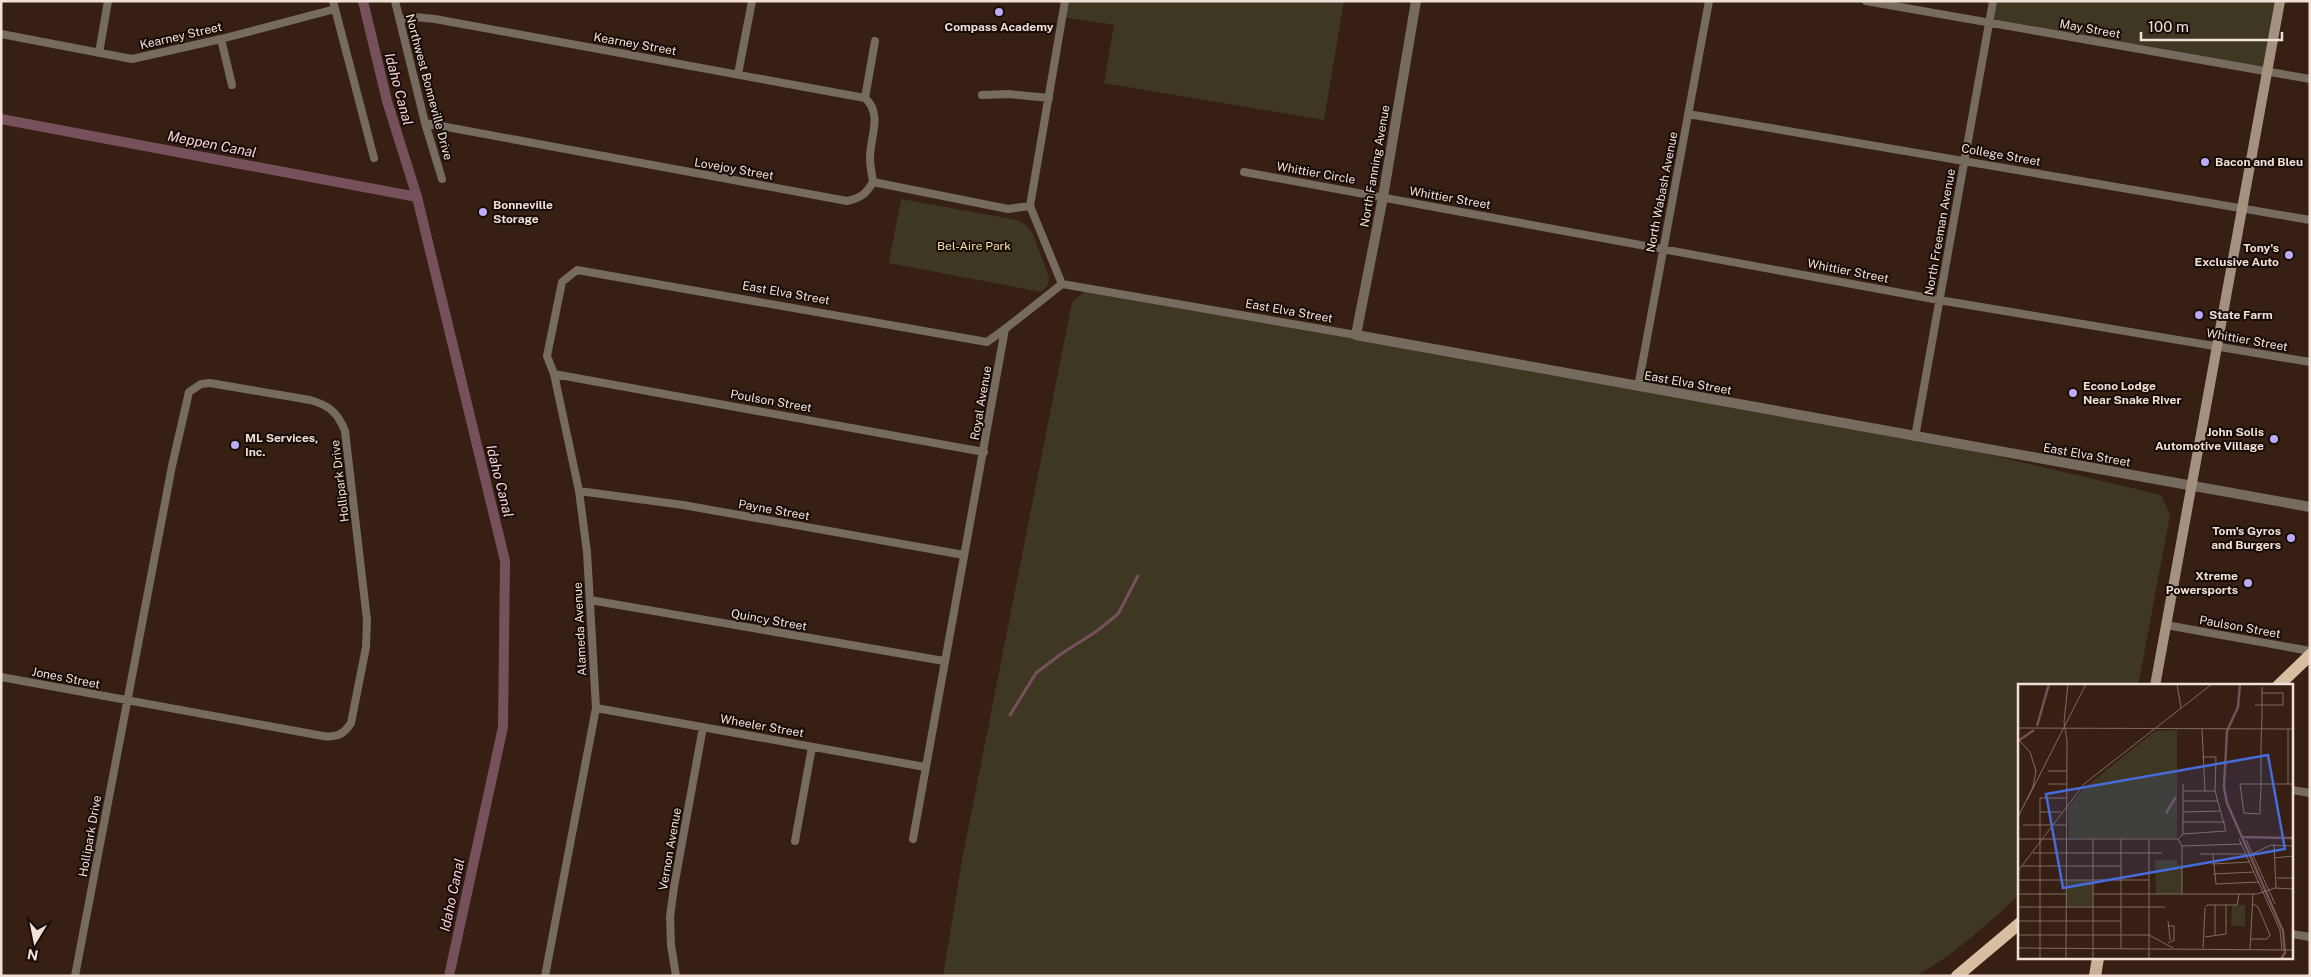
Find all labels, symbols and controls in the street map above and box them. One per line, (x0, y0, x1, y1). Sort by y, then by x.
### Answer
marker: Compass Academy (993, 6, 1005, 18)
scale bar (2141, 10, 2282, 42)
street label: Northwest Bonneville Drive (403, 12, 455, 162)
street label: May Street (2059, 17, 2122, 41)
text: 100 m (2148, 18, 2189, 35)
street label: Kearney Street (139, 20, 224, 52)
place label: Compass Academy (945, 20, 1054, 34)
street label: Kearney Street (592, 30, 678, 58)
water label: Idaho Canal (382, 51, 416, 127)
street label: North Fanning Avenue (1357, 104, 1393, 228)
water label: Meppen Canal (166, 128, 258, 160)
street label: North Wabash Avenue (1643, 130, 1681, 254)
street label: College Street (1960, 141, 2042, 169)
street label: Lovejoy Street (693, 155, 775, 183)
place label: Bacon and Bleu (2215, 155, 2303, 169)
marker: Bacon and Bleu (2199, 156, 2211, 168)
street label: Whittier Circle (1275, 159, 1357, 187)
street label: North Freeman Avenue (1922, 167, 1958, 296)
street label: Whittier Street (1408, 184, 1492, 212)
place label: Bonneville Storage (493, 198, 553, 226)
marker: Bonneville Storage (477, 206, 489, 218)
park label: Bel-Aire Park (937, 239, 1011, 253)
place label: Tony's Exclusive Auto (2195, 241, 2279, 269)
marker: Tony's Exclusive Auto (2283, 249, 2295, 261)
street label: Whittier Street (1806, 256, 1890, 286)
street label: East Elva Street (741, 278, 831, 308)
street label: East Elva Street (1244, 296, 1334, 326)
place label: State Farm (2209, 308, 2273, 322)
marker: State Farm (2193, 309, 2205, 321)
street label: Whittier Street (2205, 326, 2289, 354)
street label: Royal Avenue (968, 365, 994, 441)
street label: East Elva Street (1643, 368, 1733, 398)
place label: Econo Lodge Near Snake River (2083, 379, 2181, 407)
street label: Poulson Street (729, 387, 813, 415)
marker: Econo Lodge Near Snake River (2067, 387, 2079, 399)
place label: John Solis Automotive Village (2155, 425, 2264, 453)
place label: ML Services, Inc. (245, 431, 318, 459)
marker: John Solis Automotive Village (2268, 433, 2280, 445)
marker: ML Services, Inc. (229, 439, 241, 451)
street label: Hollipark Drive (328, 439, 352, 523)
street label: East Elva Street (2042, 440, 2132, 470)
water label: Idaho Canal (483, 443, 517, 519)
street label: Payne Street (737, 497, 811, 523)
place label: Tom's Gyros and Burgers (2211, 524, 2281, 552)
marker: Tom's Gyros and Burgers (2285, 532, 2297, 544)
place label: Xtreme Powersports (2166, 569, 2238, 597)
marker: Xtreme Powersports (2242, 577, 2254, 589)
street label: Alameda Avenue (571, 582, 589, 676)
street label: Quincy Street (730, 606, 808, 634)
street label: Paulson Street (2198, 613, 2282, 641)
street label: Jones Street (31, 665, 102, 692)
inset map (2018, 684, 2294, 960)
street label: Wheeler Street (719, 712, 805, 740)
street label: Hollipark Drive (76, 794, 104, 878)
street label: Vernon Avenue (656, 806, 684, 891)
water label: Idaho Canal (436, 857, 468, 933)
north arrow (10, 917, 60, 967)
text: N (26, 946, 40, 964)

